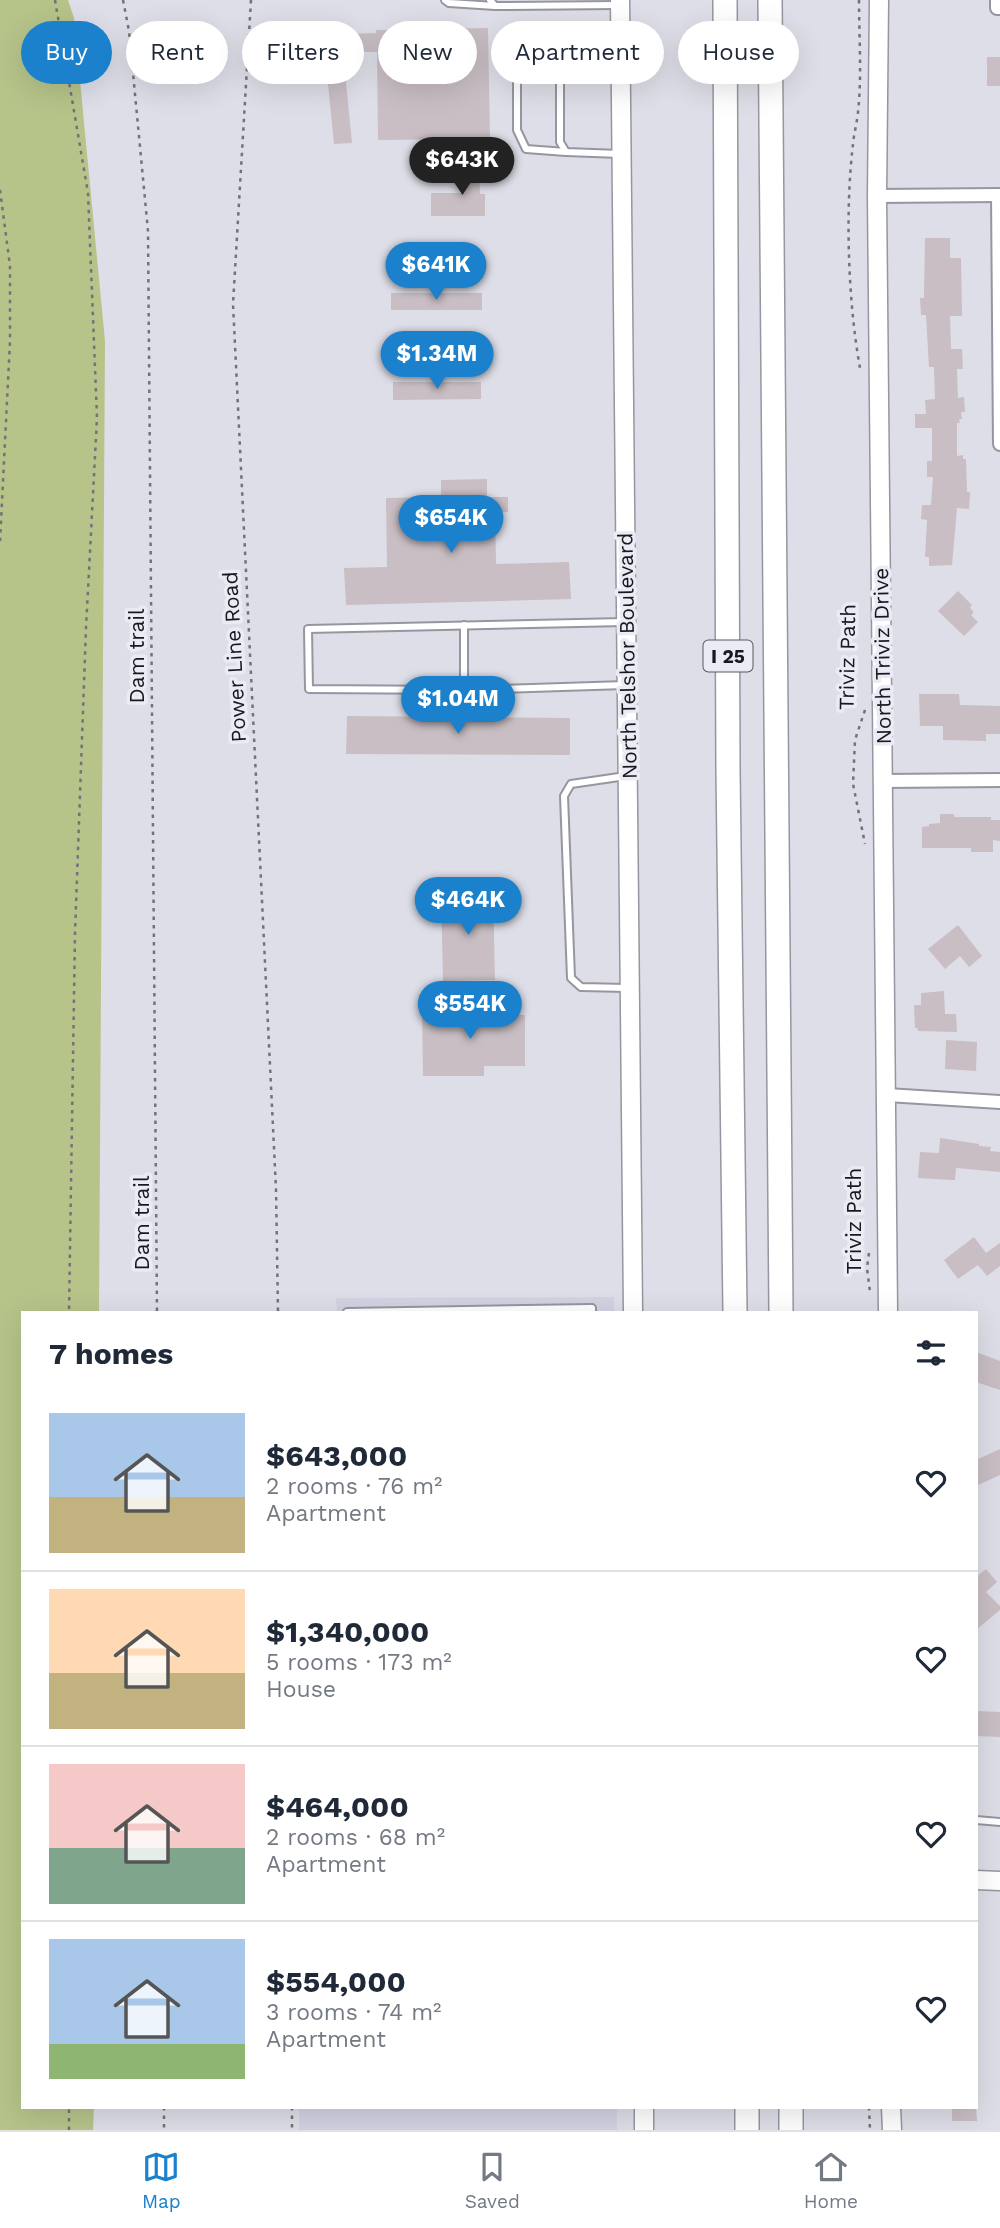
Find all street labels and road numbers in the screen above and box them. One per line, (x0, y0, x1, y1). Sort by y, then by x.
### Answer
street label: North Telshor Boulevard (612, 533, 642, 779)
street label: North Triviz Drive (868, 567, 896, 745)
street label: Power Line Road (217, 571, 251, 743)
street label: Triviz Path (834, 604, 860, 710)
street label: Dam trail (124, 608, 149, 703)
road number: I 25 (704, 640, 752, 671)
street label: Triviz Path (841, 1168, 866, 1274)
street label: Dam trail (129, 1175, 154, 1270)

